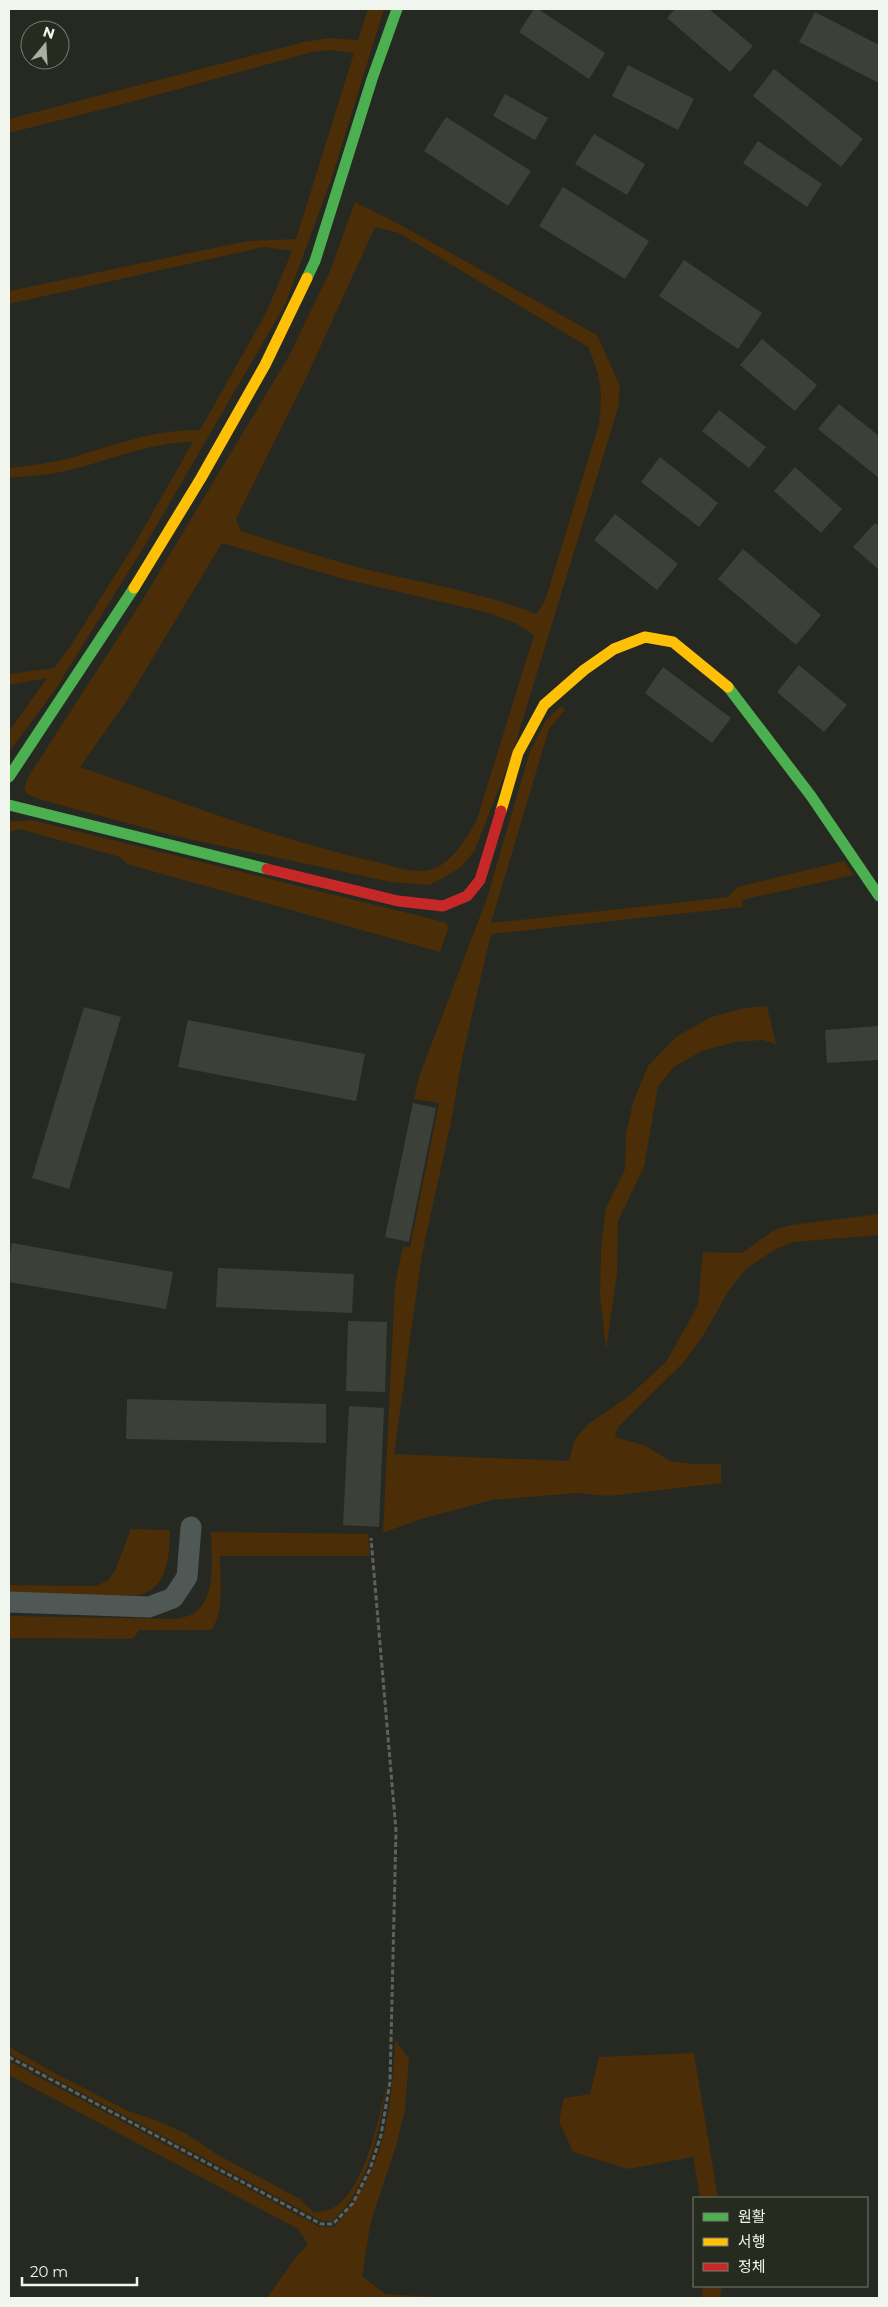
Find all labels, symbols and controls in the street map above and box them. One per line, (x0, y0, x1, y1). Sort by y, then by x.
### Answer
north arrow (20, 20, 70, 70)
text: N (41, 22, 57, 43)
legend (693, 2197, 868, 2287)
text: 원활 (738, 2207, 766, 2226)
text: 서행 (738, 2232, 766, 2251)
scale bar (22, 2254, 138, 2286)
text: 정체 (738, 2257, 766, 2276)
text: 20 m (30, 2262, 68, 2281)

